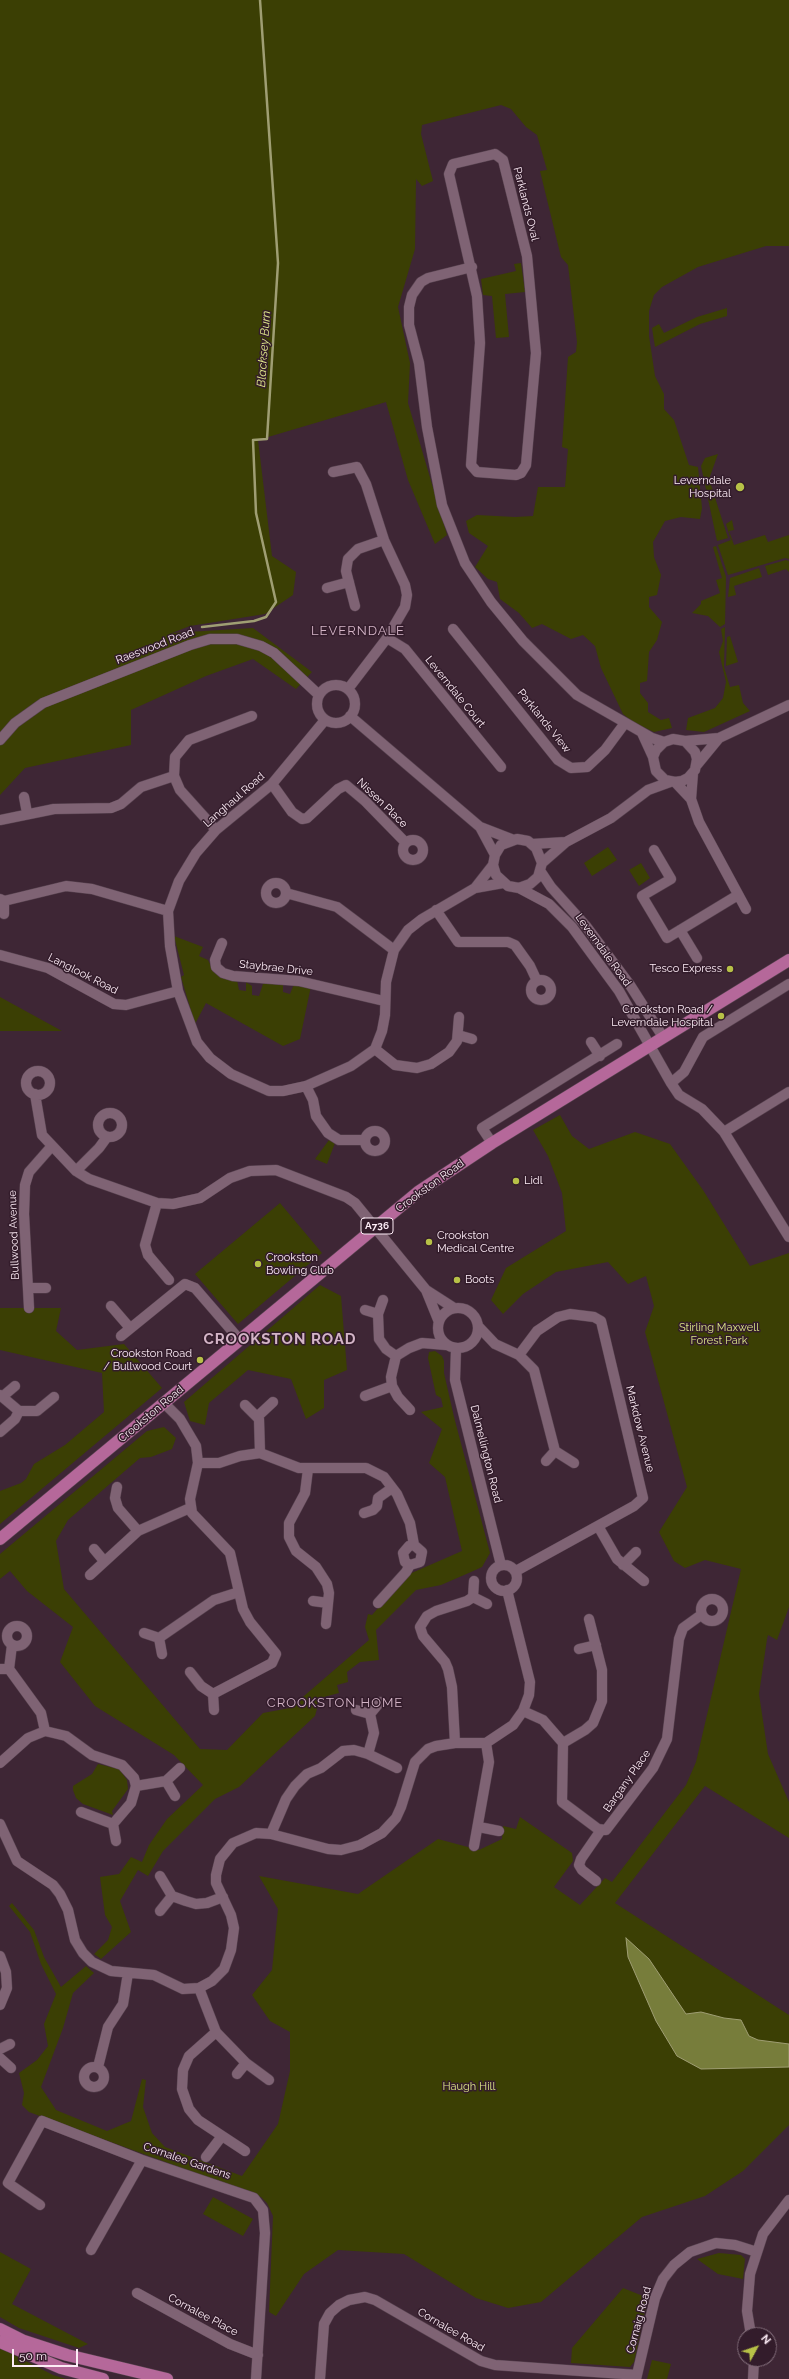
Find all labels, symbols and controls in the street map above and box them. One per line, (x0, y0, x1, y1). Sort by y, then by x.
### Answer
street label: Parklands Oval (510, 166, 542, 242)
water label: Blacksey Burn (254, 310, 274, 388)
place label: Leverndale Hospital (674, 474, 731, 500)
marker: Leverndale Hospital (734, 481, 746, 493)
district label: LEVERNDALE (311, 623, 405, 639)
street label: Raeswood Road (114, 625, 196, 667)
street label: Leverndale Court (422, 654, 488, 730)
street label: Parklands View (514, 687, 574, 755)
street label: Langhaul Road (201, 770, 267, 830)
street label: Nissen Place (354, 776, 410, 830)
street label: Leverndale Road (572, 911, 634, 989)
street label: Langlook Road (46, 951, 120, 997)
street label: Staybrae Drive (238, 958, 314, 978)
place label: Tesco Express (650, 962, 722, 976)
marker: Tesco Express (725, 964, 735, 974)
place label: Crookston Road / Leverndale Hospital (611, 1003, 713, 1029)
marker: Crookston Road / Leverndale Hospital (716, 1011, 726, 1021)
street label: Crookston Road (393, 1157, 467, 1215)
place label: Lidl (524, 1174, 543, 1188)
marker: Lidl (511, 1176, 521, 1186)
street label: Bullwood Avenue (6, 1190, 22, 1280)
road number: A736 (361, 1218, 393, 1234)
place label: Crookston Medical Centre (437, 1229, 514, 1255)
marker: Crookston Medical Centre (424, 1237, 434, 1247)
place label: Crookston Bowling Club (266, 1251, 334, 1277)
marker: Crookston Bowling Club (253, 1259, 263, 1269)
place label: Boots (465, 1273, 494, 1287)
marker: Boots (452, 1275, 462, 1285)
park label: Stirling Maxwell Forest Park (679, 1321, 759, 1347)
district label: CROOKSTON ROAD (203, 1330, 357, 1348)
place label: Crookston Road / Bullwood Court (103, 1347, 192, 1373)
marker: Crookston Road / Bullwood Court (195, 1355, 205, 1365)
street label: Crookston Road (116, 1383, 186, 1445)
street label: Markdow Avenue (623, 1384, 657, 1474)
street label: Dalmellington Road (467, 1404, 505, 1504)
district label: CROOKSTON HOME (267, 1695, 403, 1711)
street label: Bargany Place (601, 1747, 653, 1815)
park label: Haugh Hill (442, 2080, 496, 2094)
street label: Cornalee Gardens (142, 2140, 232, 2182)
street label: Cornaig Road (624, 2285, 654, 2355)
street label: Cornalee Place (166, 2291, 240, 2339)
street label: Cornalee Road (415, 2305, 487, 2355)
north arrow (737, 2327, 777, 2367)
text: N (758, 2332, 773, 2347)
scale bar (14, 2341, 80, 2367)
text: 50 m (19, 2349, 47, 2363)

